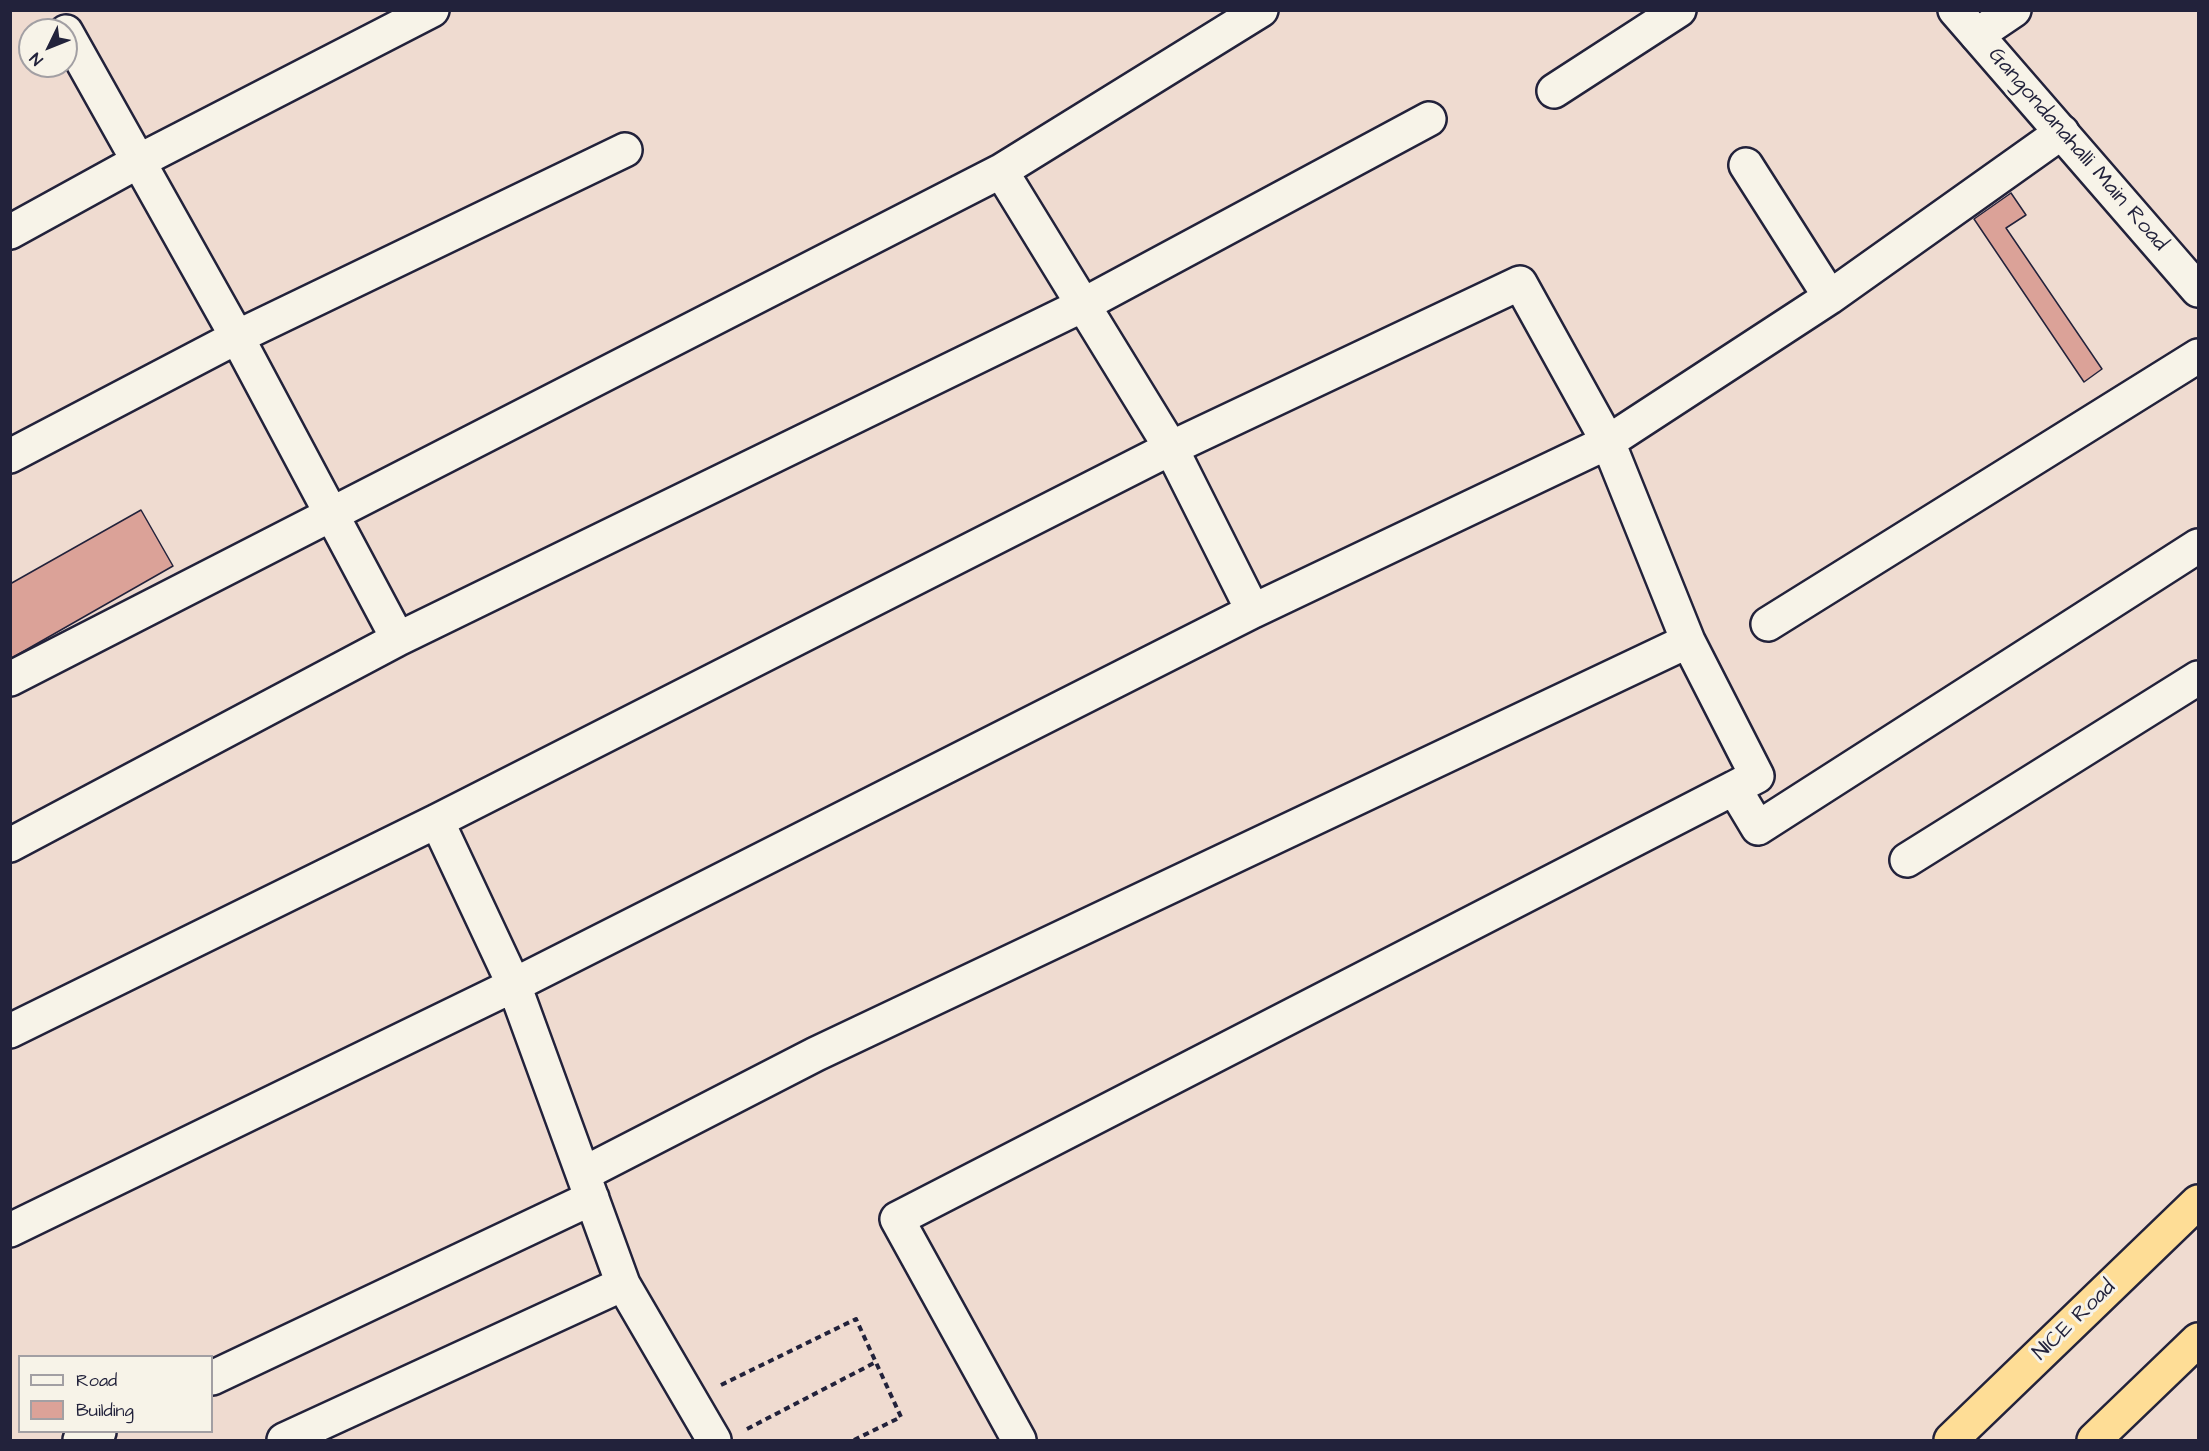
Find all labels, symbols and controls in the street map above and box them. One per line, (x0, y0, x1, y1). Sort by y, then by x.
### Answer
north arrow (18, 18, 78, 78)
street label: Gangondanahalli Main Road (1981, 43, 2173, 257)
text: N (25, 48, 48, 70)
street label: NICE Road (2028, 1275, 2122, 1367)
legend (18, 1355, 213, 1433)
text: Road (76, 1368, 117, 1393)
text: Building (76, 1398, 134, 1423)

